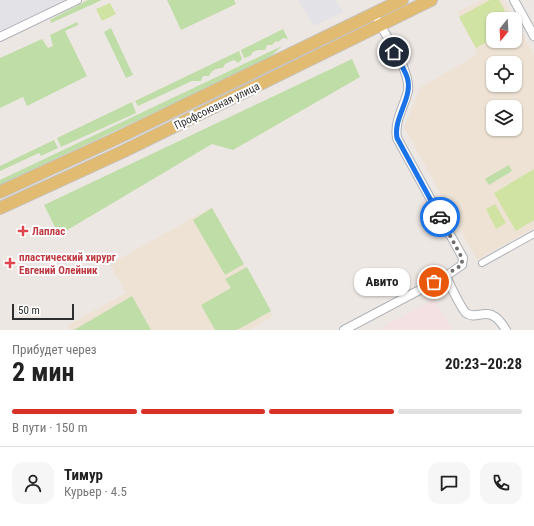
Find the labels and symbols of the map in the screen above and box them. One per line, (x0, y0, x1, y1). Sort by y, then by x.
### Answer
north arrow (486, 12, 522, 48)
pin (377, 35, 411, 69)
street label: Профсоюзная улица (172, 80, 262, 132)
courier (420, 197, 460, 237)
marker: Лаплас (17, 225, 29, 237)
place label: Лаплас (32, 225, 65, 238)
place label: пластический хирург Евгений Олейник (19, 251, 116, 277)
marker: пластический хирург Евгений Олейник (4, 257, 16, 269)
pin (417, 265, 451, 299)
callout: Авито (354, 268, 410, 296)
scale bar (12, 302, 74, 321)

